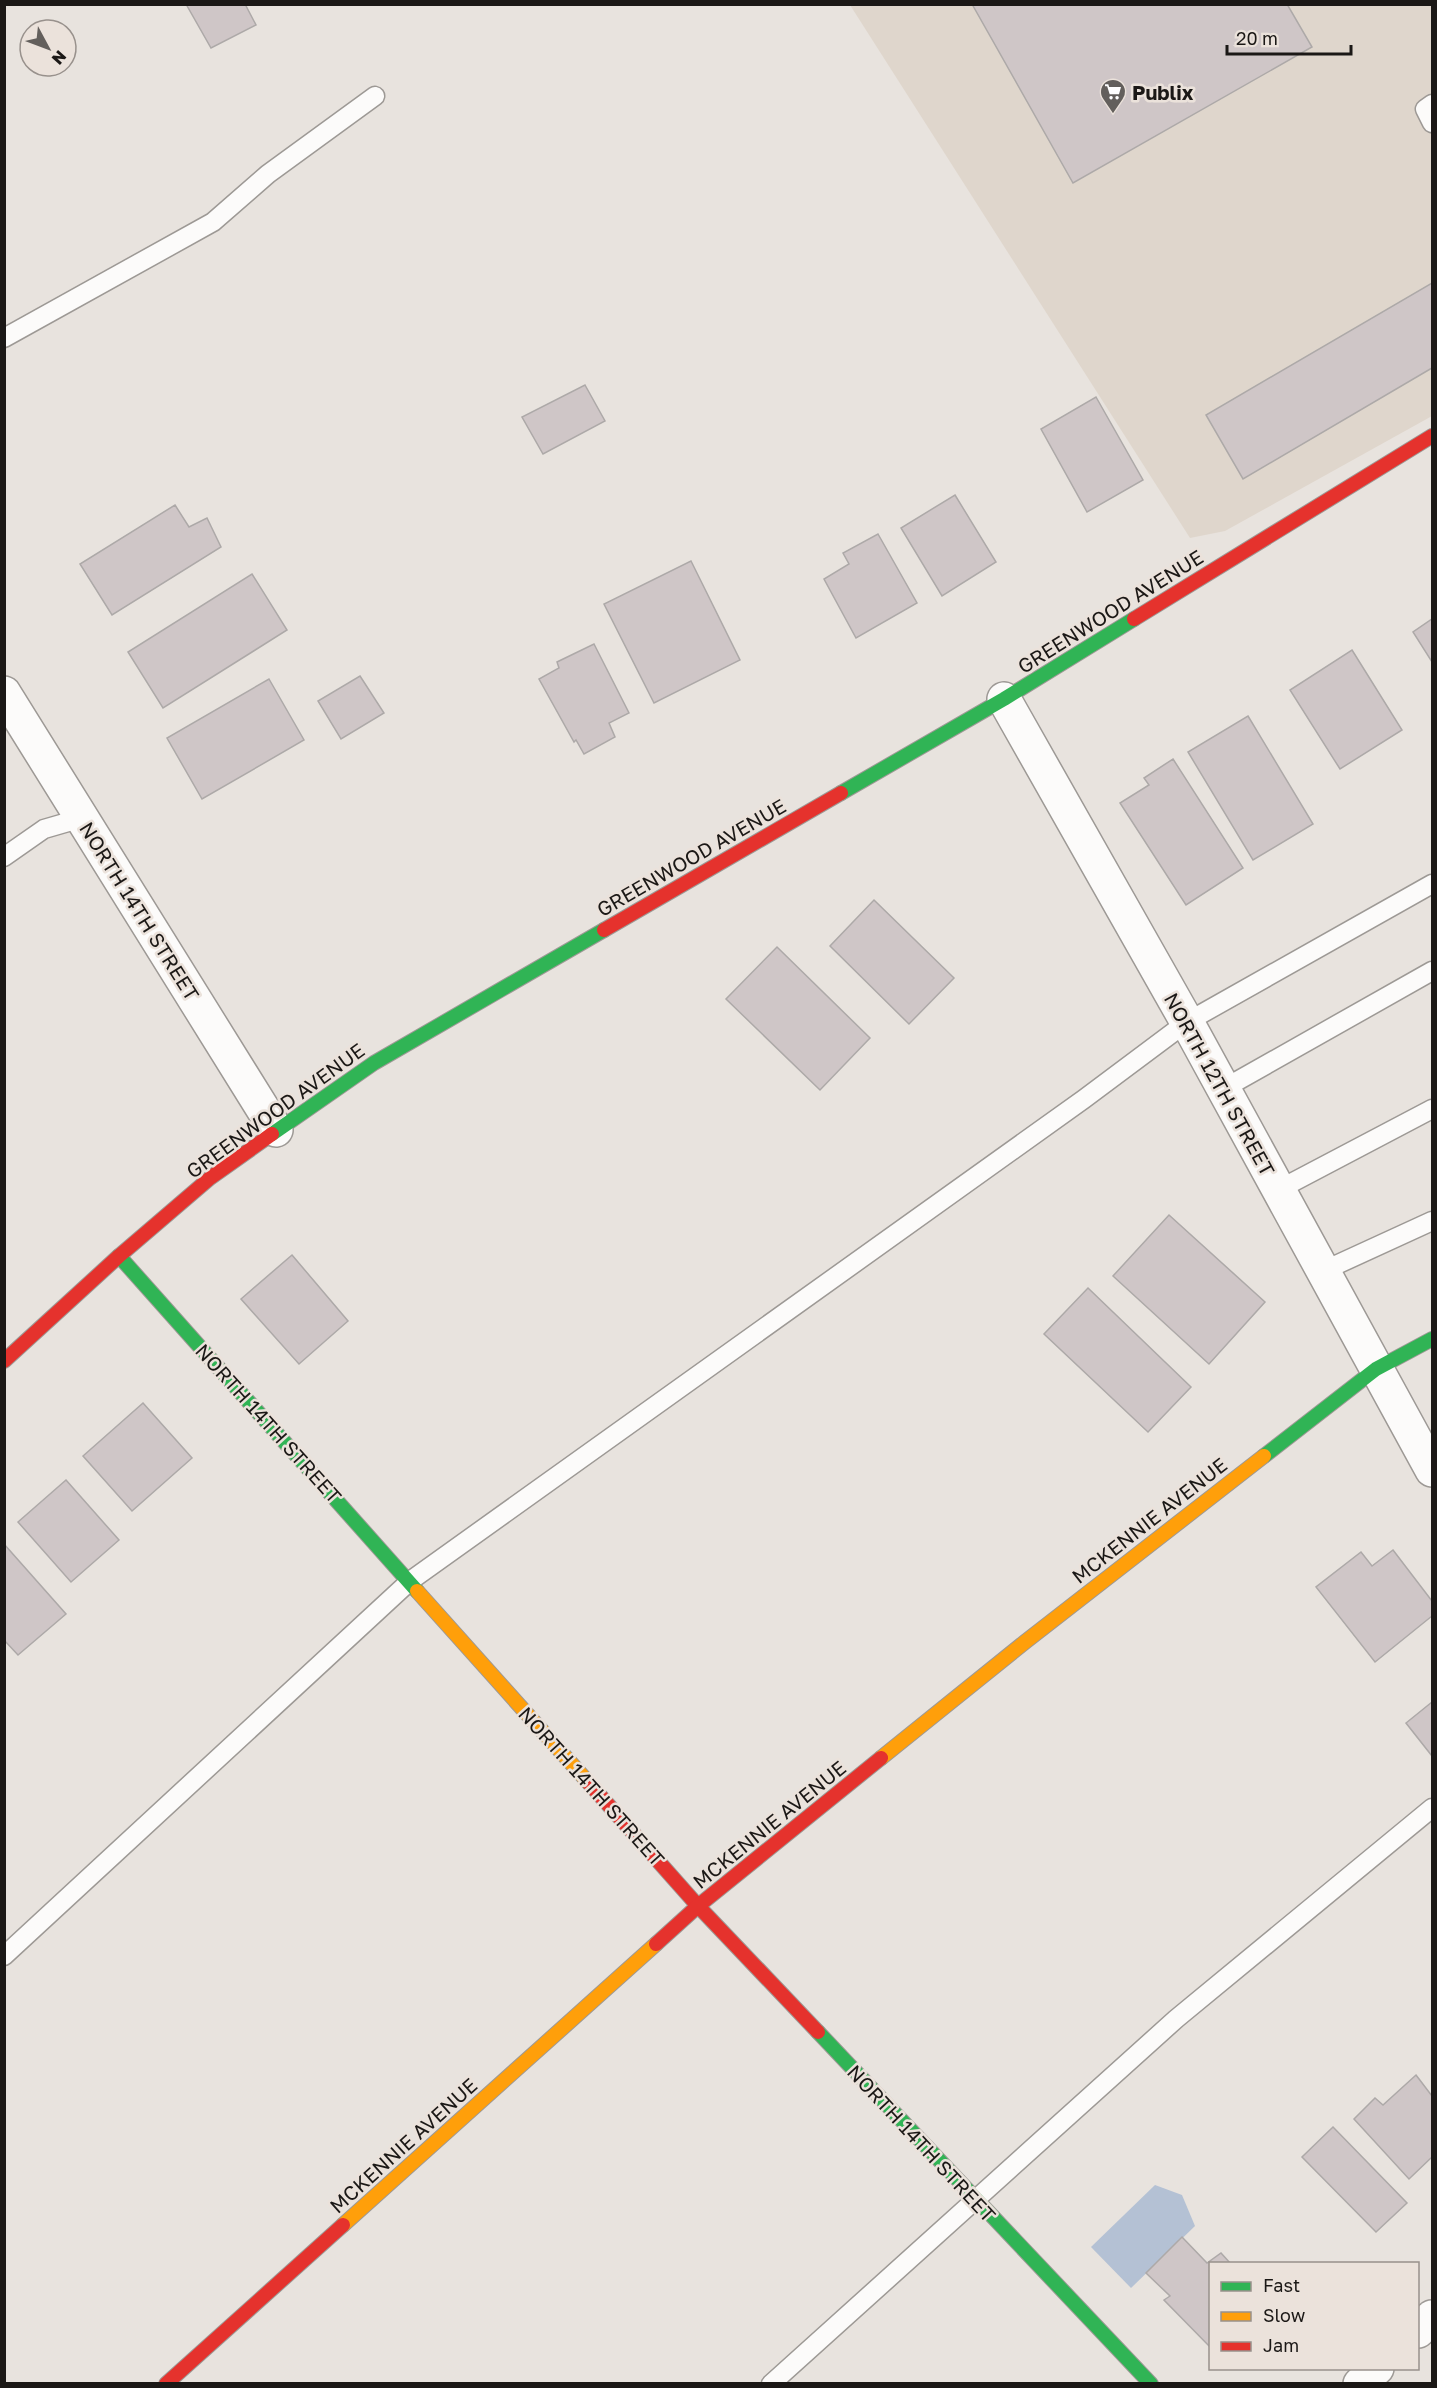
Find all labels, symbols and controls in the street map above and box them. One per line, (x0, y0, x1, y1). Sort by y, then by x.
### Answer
north arrow (18, 18, 78, 78)
scale bar (1227, 18, 1352, 56)
text: 20 m (1236, 27, 1278, 49)
text: N (48, 47, 71, 69)
supermarket icon: Publix (1098, 77, 1128, 115)
place label: Publix (1132, 80, 1194, 104)
street label: GREENWOOD AVENUE (1013, 544, 1207, 678)
street label: GREENWOOD AVENUE (592, 793, 790, 921)
street label: NORTH 14TH STREET (75, 817, 205, 1005)
street label: NORTH 12TH STREET (1160, 988, 1280, 1180)
street label: GREENWOOD AVENUE (181, 1037, 369, 1183)
street label: NORTH 14TH STREET (191, 1338, 347, 1508)
street label: MCKENNIE AVENUE (1067, 1452, 1231, 1588)
street label: NORTH 14TH STREET (514, 1701, 670, 1871)
street label: MCKENNIE AVENUE (688, 1755, 850, 1893)
street label: NORTH 14TH STREET (843, 2059, 1001, 2227)
street label: MCKENNIE AVENUE (324, 2073, 482, 2217)
legend (1209, 2262, 1419, 2370)
text: Fast (1263, 2274, 1300, 2296)
text: Slow (1263, 2304, 1306, 2326)
text: Jam (1263, 2334, 1299, 2356)

